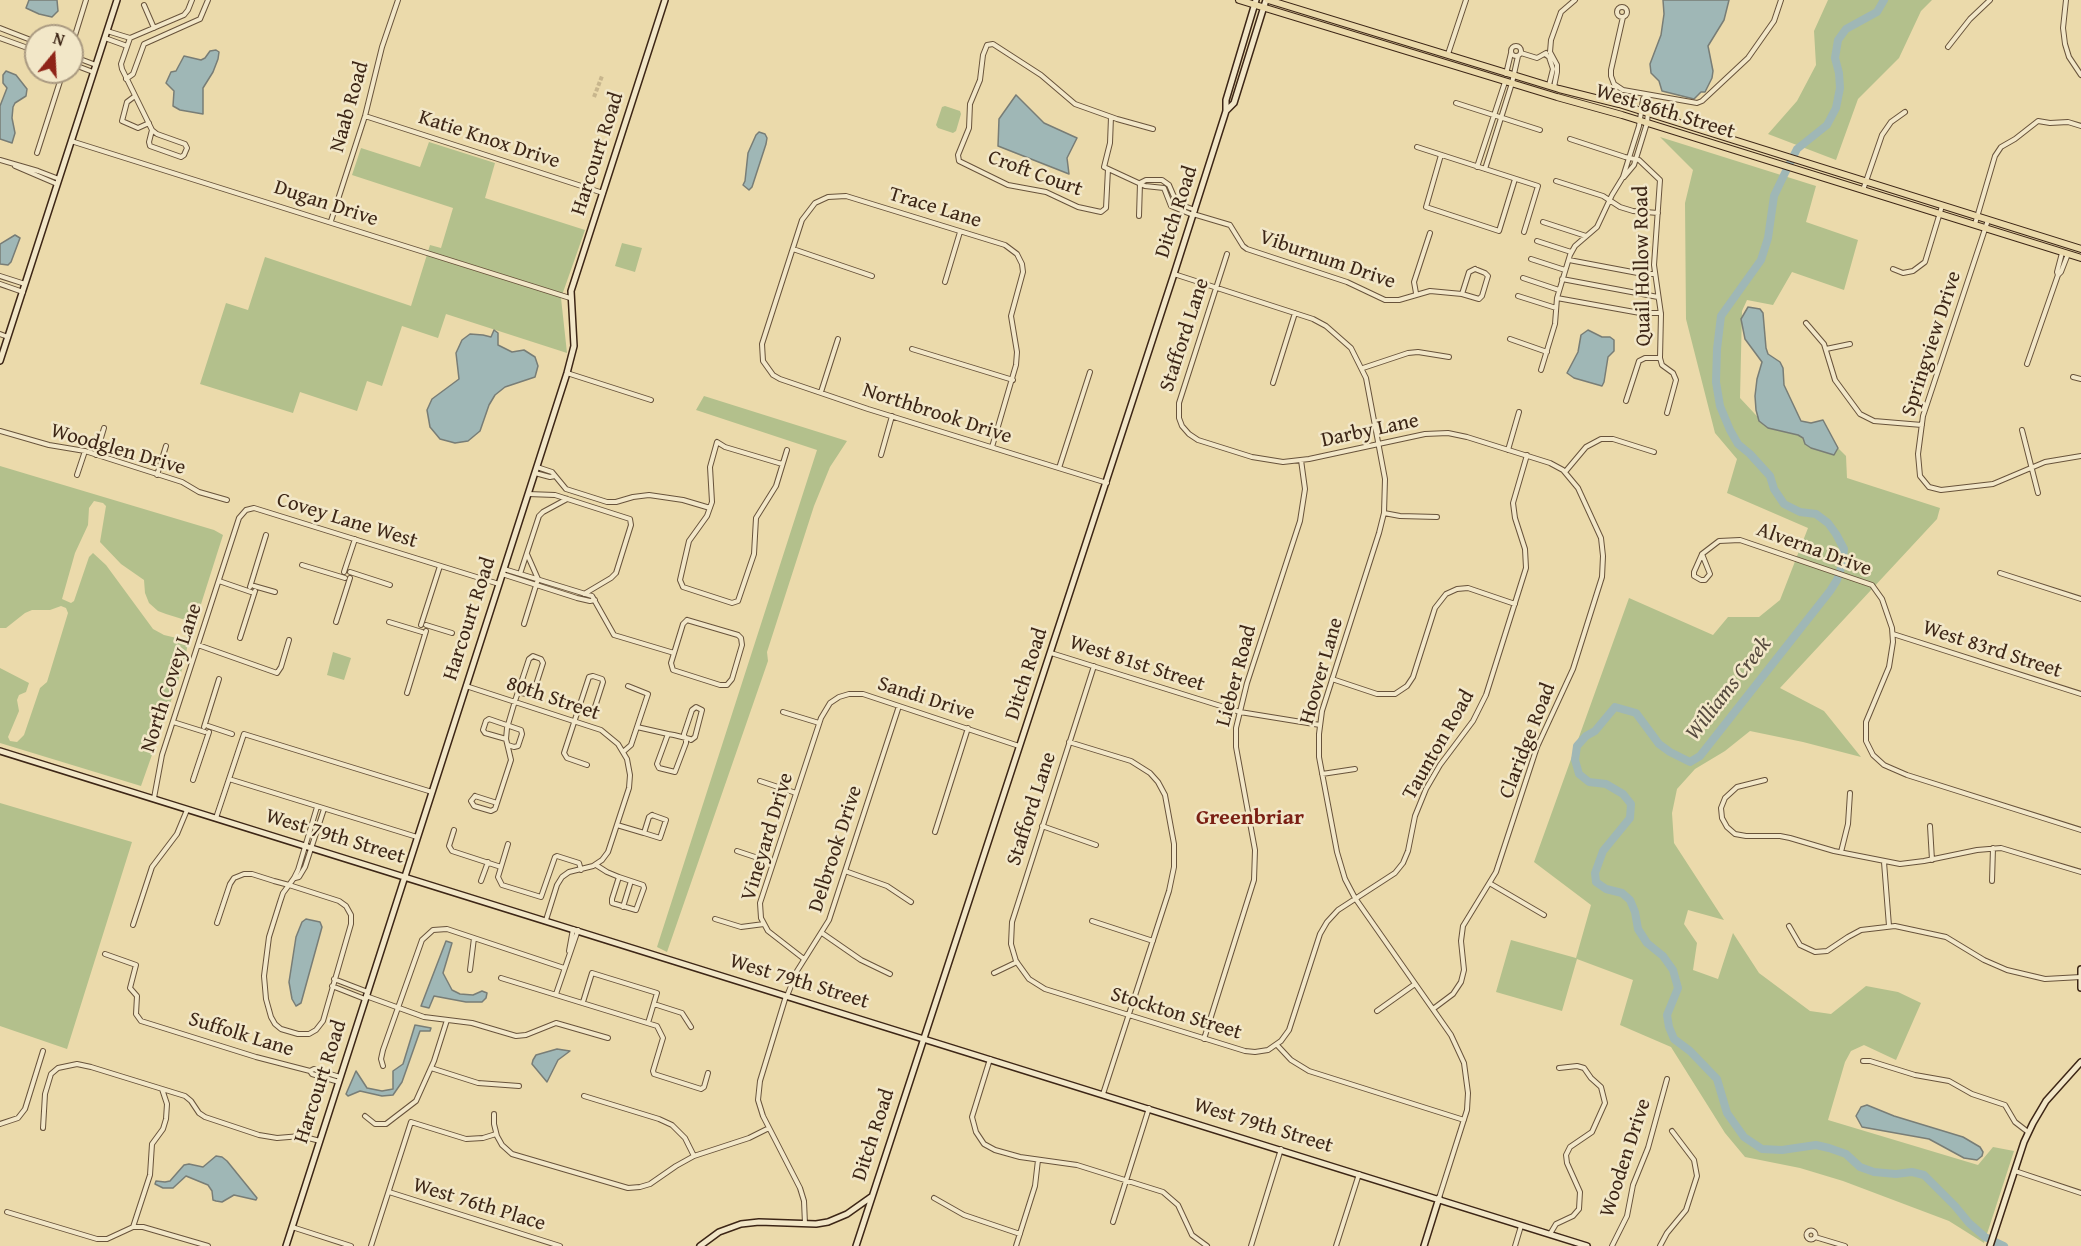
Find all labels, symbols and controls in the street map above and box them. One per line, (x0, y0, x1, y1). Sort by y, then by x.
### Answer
north arrow (24, 24, 84, 84)
text: N (50, 26, 68, 52)
street label: Naab Road (325, 59, 375, 155)
street label: West 86th Street (1592, 79, 1738, 145)
street label: Harcourt Road (566, 89, 630, 219)
street label: Katie Knox Drive (415, 105, 563, 175)
street label: Croft Court (984, 145, 1086, 203)
street label: Ditch Road (1150, 163, 1204, 261)
street label: Dugan Drive (271, 175, 381, 233)
street label: Trace Lane (886, 182, 984, 234)
street label: Quail Hollow Road (1629, 185, 1657, 347)
street label: Viburnum Drive (1255, 225, 1399, 295)
street label: Springview Drive (1897, 268, 1967, 420)
street label: Stafford Lane (1155, 275, 1215, 395)
street label: Northbrook Drive (859, 378, 1015, 450)
street label: Darby Lane (1319, 408, 1421, 454)
street label: Woodglen Drive (48, 419, 188, 481)
street label: Covey Lane West (274, 488, 420, 554)
street label: Alverna Drive (1753, 518, 1875, 582)
street label: Harcourt Road (438, 554, 502, 684)
street label: North Covey Lane (136, 600, 208, 756)
street label: Hoover Lane (1295, 615, 1349, 727)
street label: West 83rd Street (1919, 616, 2065, 684)
street label: Lieber Road (1211, 623, 1263, 729)
street label: Ditch Road (1000, 625, 1054, 723)
street label: West 81st Street (1066, 630, 1208, 698)
water label: Williams Creek (1680, 632, 1778, 746)
street label: 80th Street (503, 671, 603, 727)
street label: Sandi Drive (874, 671, 978, 727)
street label: Claridge Road (1494, 680, 1562, 802)
street label: Taunton Road (1397, 686, 1481, 804)
street label: Stafford Lane (1002, 749, 1062, 869)
street label: Vineyard Drive (737, 770, 799, 904)
street label: Delbrook Drive (804, 783, 868, 915)
street label: West 79th Street (262, 804, 408, 870)
district label: Greenbriar (1196, 805, 1304, 831)
street label: West 79th Street (726, 949, 872, 1015)
street label: Stockton Street (1107, 982, 1245, 1046)
street label: Suffolk Lane (185, 1007, 297, 1063)
street label: Harcourt Road (289, 1017, 353, 1147)
street label: Ditch Road (847, 1086, 901, 1184)
street label: West 79th Street (1190, 1093, 1336, 1159)
street label: Wooden Drive (1595, 1096, 1657, 1220)
street label: West 76th Place (410, 1173, 548, 1237)

